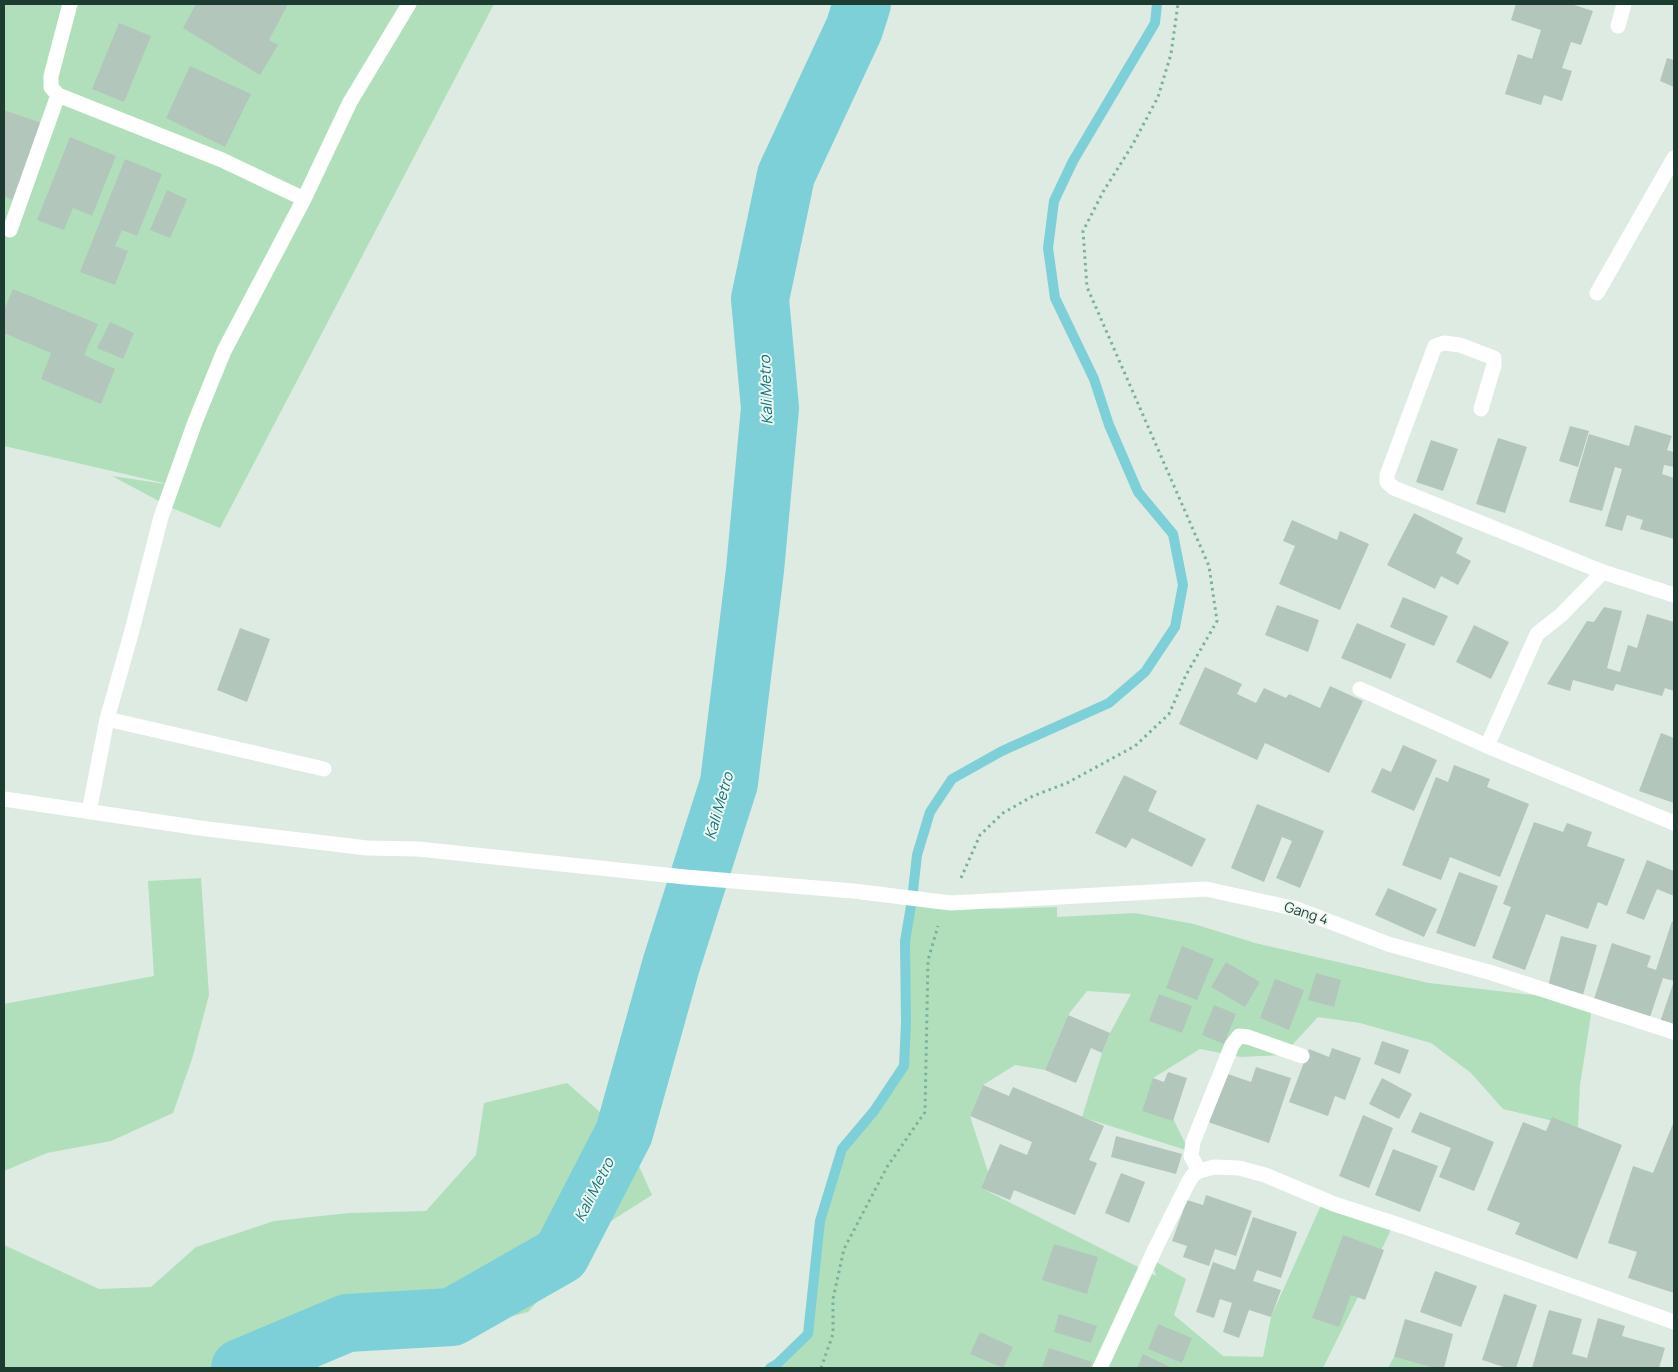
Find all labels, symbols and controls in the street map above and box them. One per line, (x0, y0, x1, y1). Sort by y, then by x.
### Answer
water label: Kali Metro (757, 355, 777, 425)
water label: Kali Metro (702, 770, 738, 842)
street label: Gang 4 (1282, 899, 1330, 929)
water label: Kali Metro (571, 1155, 619, 1225)

